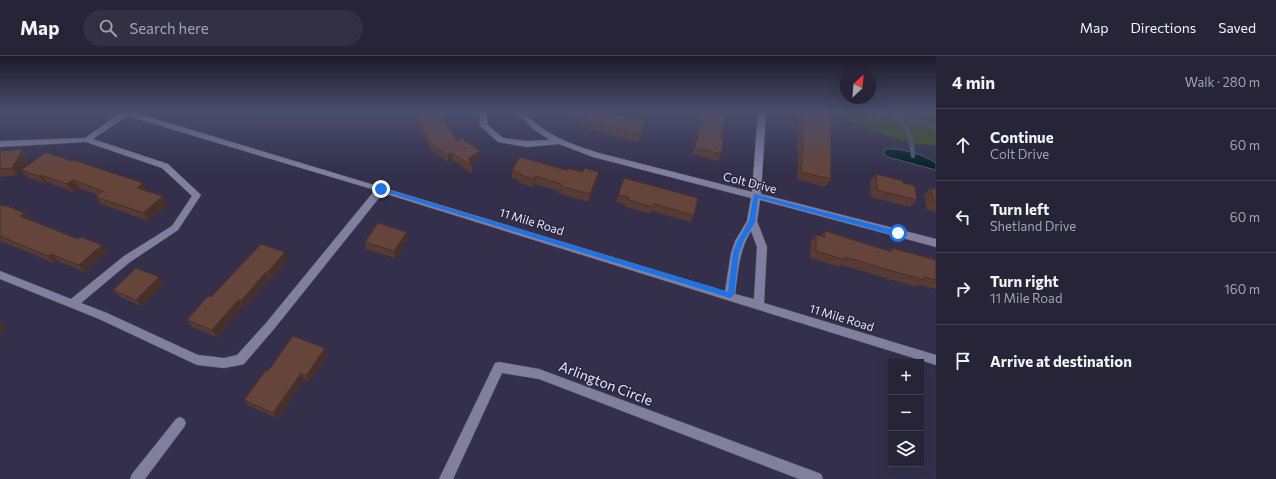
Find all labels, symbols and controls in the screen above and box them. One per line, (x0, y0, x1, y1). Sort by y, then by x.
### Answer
search box (83, 10, 363, 46)
text: Map (20, 16, 59, 39)
icon: search (97, 17, 119, 39)
text: Search here (129, 19, 209, 37)
text: Map (1080, 19, 1109, 36)
text: Directions (1131, 19, 1196, 36)
text: Saved (1218, 19, 1256, 36)
north arrow (840, 68, 876, 104)
text: 4 min (952, 72, 995, 93)
text: Walk · 280 m (1185, 74, 1260, 90)
text: Continue (990, 128, 1054, 146)
icon: ahead (952, 134, 974, 156)
text: 60 m (1230, 137, 1260, 153)
text: Colt Drive (990, 146, 1049, 162)
street label: Colt Drive (722, 169, 778, 195)
route end (372, 180, 390, 198)
text: Turn left (990, 200, 1049, 218)
street label: 11 Mile Road (498, 205, 566, 237)
icon: left (952, 206, 974, 228)
text: 60 m (1230, 209, 1260, 225)
text: Shetland Drive (990, 218, 1076, 234)
route start (889, 224, 907, 242)
text: Turn right (990, 272, 1059, 290)
icon: right (952, 278, 974, 300)
text: 160 m (1224, 281, 1260, 297)
text: 11 Mile Road (990, 290, 1062, 306)
street label: 11 Mile Road (808, 301, 876, 333)
icon: arrive (952, 350, 974, 372)
text: Arrive at destination (990, 352, 1132, 370)
street label: Arlington Circle (557, 357, 655, 409)
map controls (888, 359, 924, 467)
button: + (888, 359, 924, 395)
button: − (888, 395, 924, 431)
button: layers (888, 431, 924, 467)

